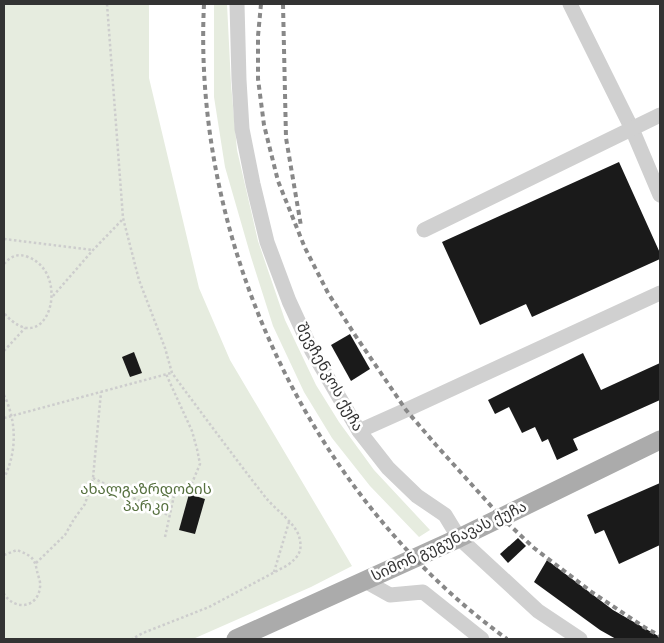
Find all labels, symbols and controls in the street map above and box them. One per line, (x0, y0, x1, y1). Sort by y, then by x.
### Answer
street label: შევჩენკოს ქუჩა (293, 319, 368, 434)
park label: ახალგაზრდობის პარკი (80, 479, 212, 515)
street label: სიმონ გუგუნავას ქუჩა (368, 496, 529, 585)

